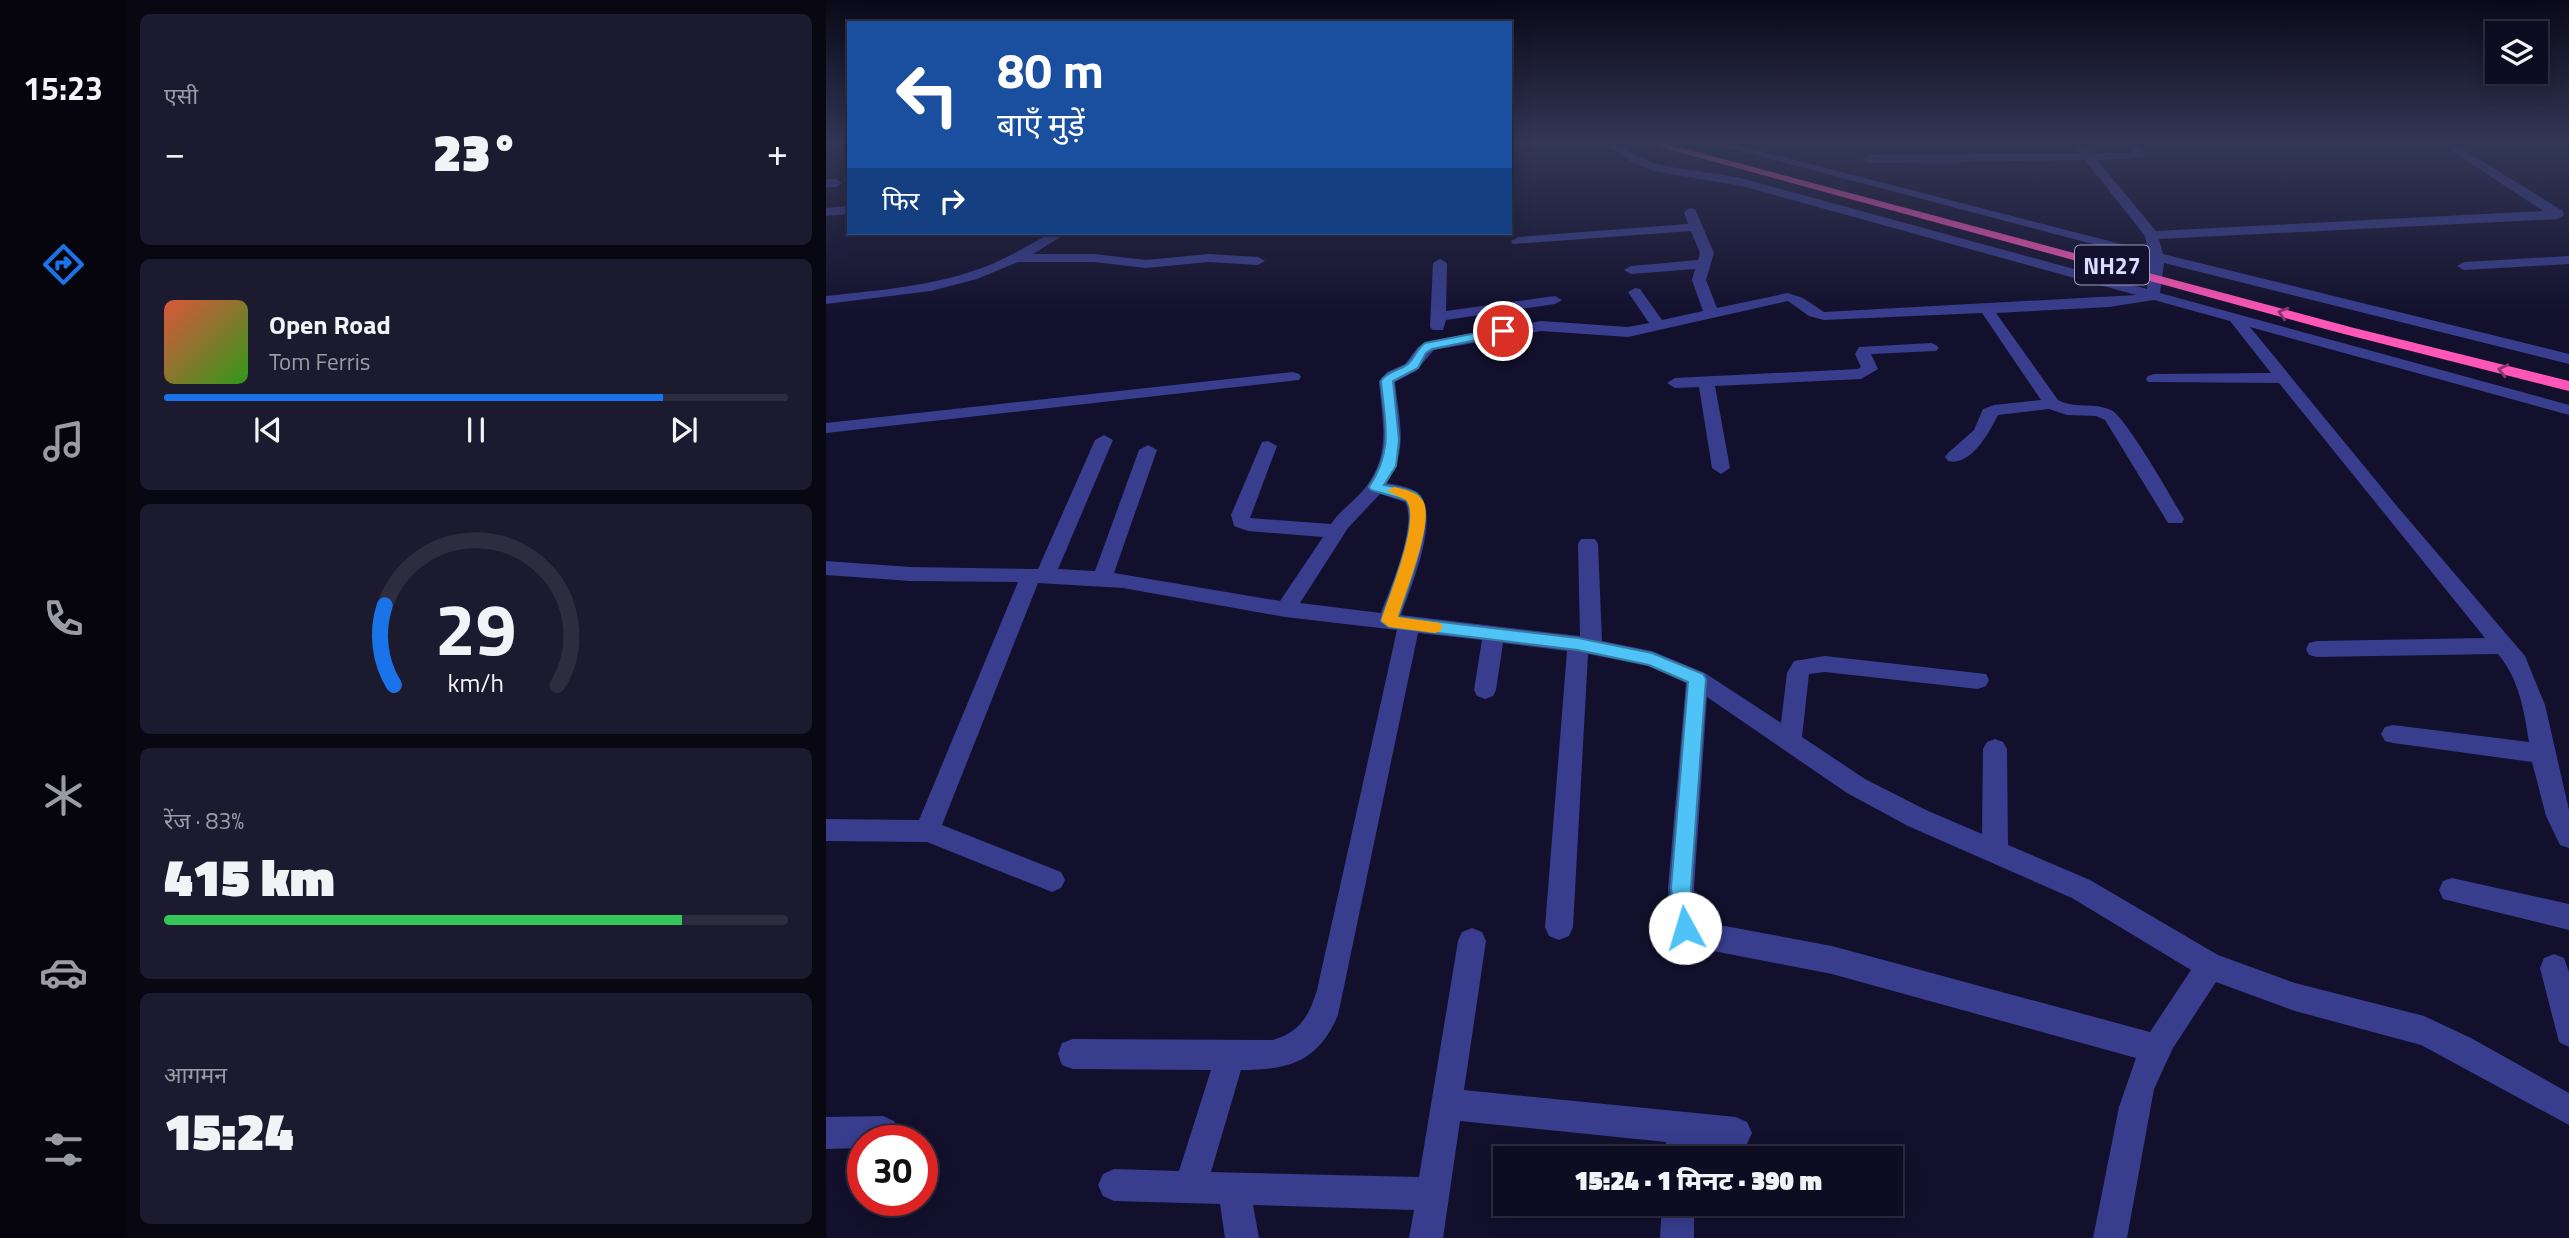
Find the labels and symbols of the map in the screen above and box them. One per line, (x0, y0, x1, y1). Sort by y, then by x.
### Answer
road number: NH27 (2075, 246, 2149, 284)
pin (1473, 301, 1533, 361)
one-way arrow (2277, 306, 2289, 321)
one-way arrow (2497, 364, 2509, 378)
position arrow (1648, 891, 1722, 965)
speed limit sign: 30 (847, 1125, 938, 1216)

